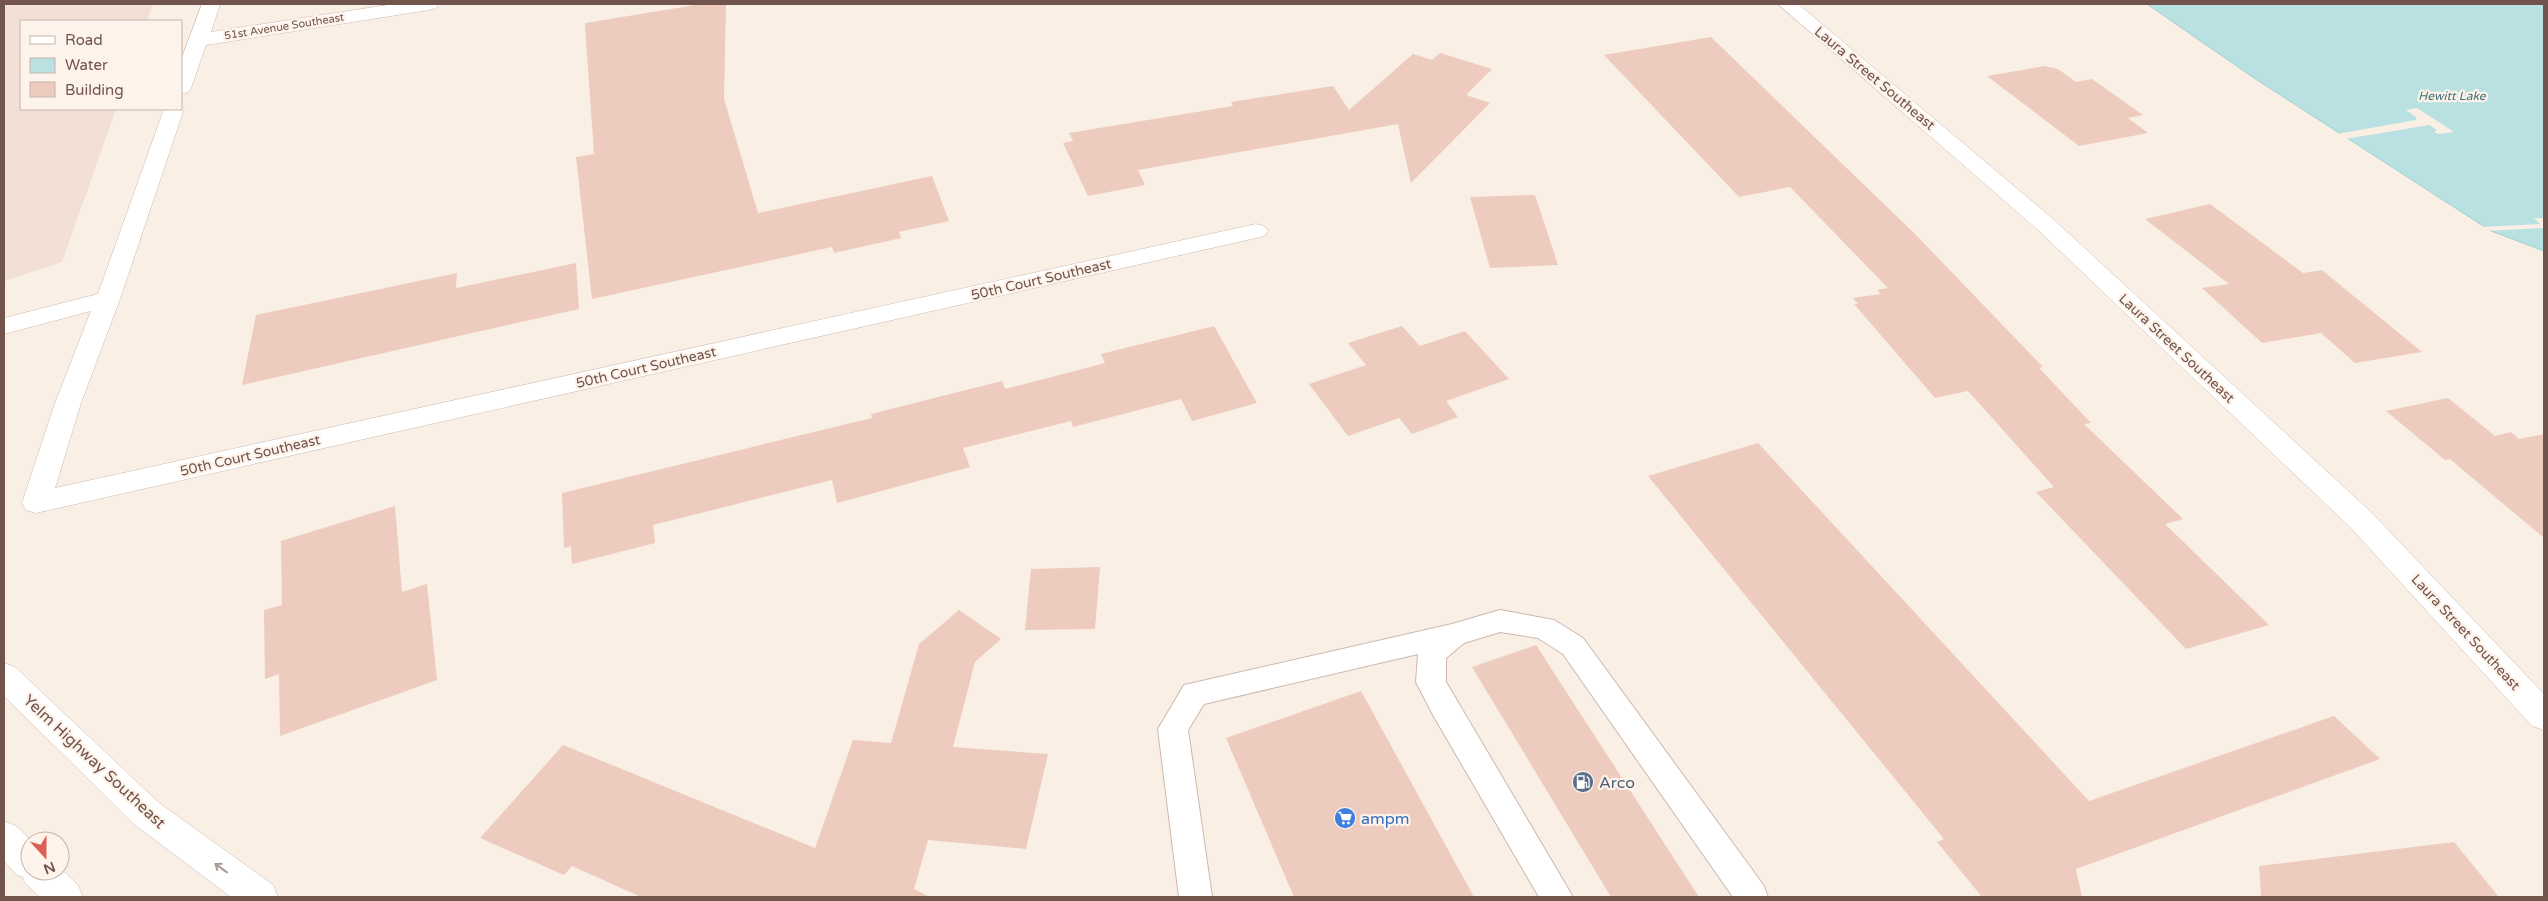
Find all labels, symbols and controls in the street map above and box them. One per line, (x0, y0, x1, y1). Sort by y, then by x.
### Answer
street label: 51st Avenue Southeast (223, 11, 345, 42)
legend (20, 20, 182, 110)
street label: Laura Street Southeast (1811, 23, 1939, 134)
text: Road (65, 31, 103, 49)
text: Water (65, 56, 108, 74)
text: Building (65, 81, 124, 99)
water label: Hewitt Lake (2418, 89, 2487, 103)
street label: 50th Court Southeast (969, 255, 1113, 304)
street label: Laura Street Southeast (2115, 290, 2239, 407)
street label: 50th Court Southeast (574, 343, 718, 392)
street label: 50th Court Southeast (178, 431, 322, 480)
street label: Laura Street Southeast (2407, 571, 2524, 694)
street label: Yelm Highway Southeast (19, 690, 170, 833)
fuel station icon: Arco (1571, 770, 1595, 794)
place label: Arco (1599, 773, 1635, 793)
supermarket icon: ampm (1333, 806, 1357, 830)
place label: ampm (1361, 809, 1409, 829)
north arrow (20, 831, 70, 881)
text: N (41, 858, 58, 878)
one-way arrow (215, 863, 228, 874)

